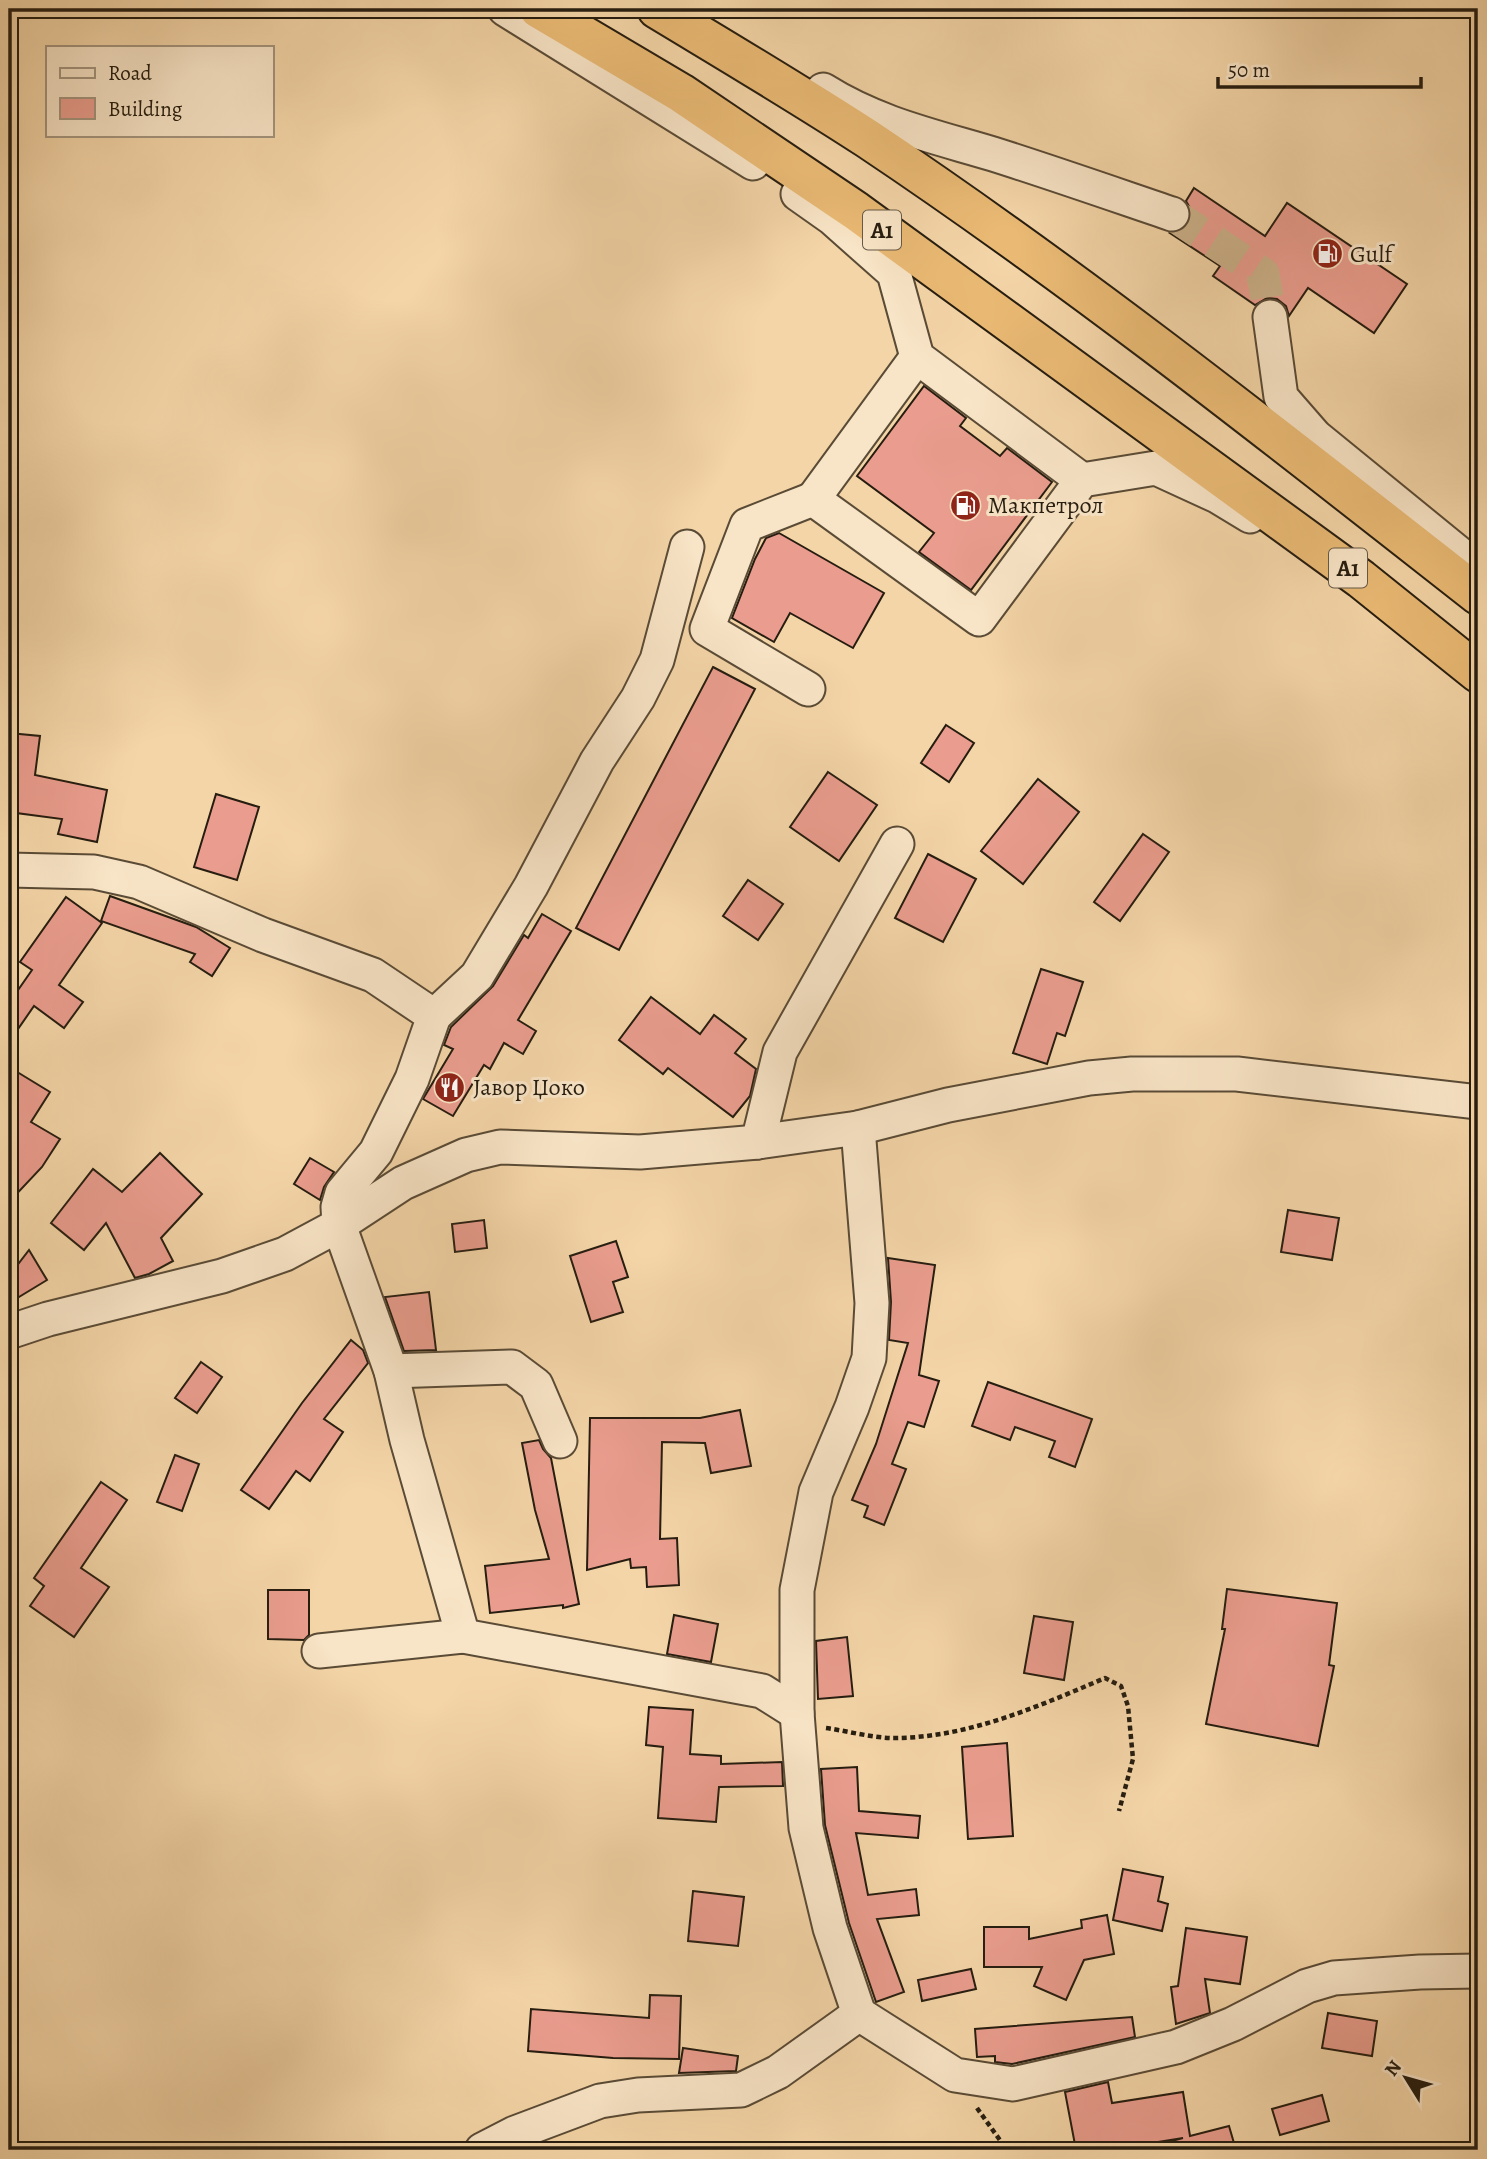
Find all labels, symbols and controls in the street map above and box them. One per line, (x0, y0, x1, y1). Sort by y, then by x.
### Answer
legend (46, 46, 273, 136)
scale bar (1218, 46, 1420, 90)
text: 50 m (1228, 56, 1270, 84)
text: Road (108, 59, 152, 87)
text: Building (108, 95, 183, 123)
road number: A1 (863, 210, 901, 249)
fuel station icon: Gulf (1310, 237, 1344, 271)
place label: Gulf (1350, 238, 1395, 270)
fuel station icon: Макпетрол (948, 488, 982, 522)
place label: Макпетрол (988, 489, 1104, 521)
road number: A1 (1329, 548, 1367, 588)
restaurant icon: Јавор Џоко (433, 1070, 467, 1104)
place label: Јавор Џоко (473, 1071, 585, 1103)
north arrow (1372, 2044, 1442, 2114)
text: N (1379, 2055, 1408, 2082)

